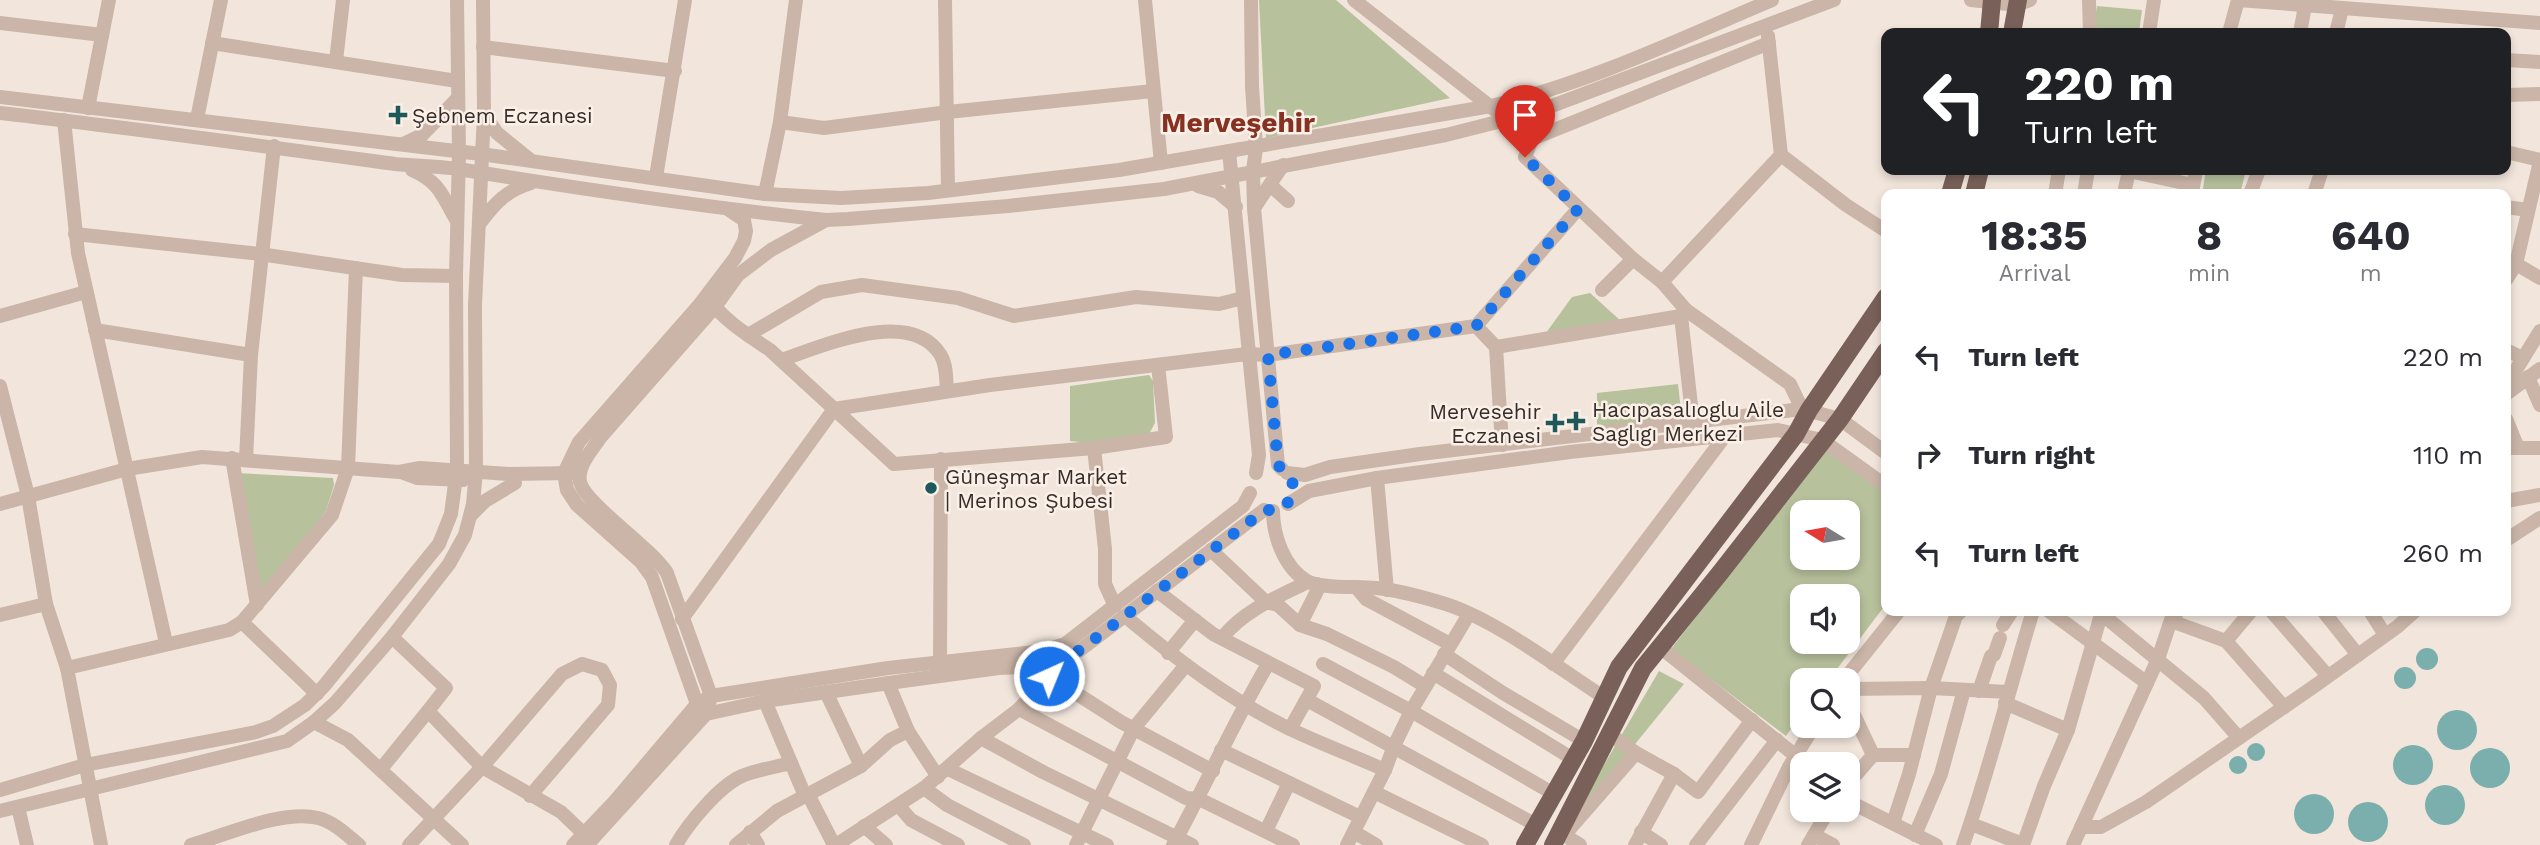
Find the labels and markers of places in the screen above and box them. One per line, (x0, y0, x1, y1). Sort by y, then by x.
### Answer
pin (1495, 85, 1555, 157)
place label: Şebnem Eczanesi (412, 103, 593, 128)
marker: Şebnem Eczanesi (390, 107, 406, 123)
place label: Hacıpasalıoglu Aile Saglıgı Merkezi (1592, 397, 1784, 446)
place label: Mervesehir Eczanesi (1429, 399, 1541, 448)
marker: Hacıpasalıoglu Aile Saglıgı Merkezi (1566, 411, 1586, 431)
marker: Mervesehir Eczanesi (1547, 415, 1563, 431)
place label: Güneşmar Market | Merinos Şubesi (945, 464, 1127, 513)
marker: Güneşmar Market | Merinos Şubesi (923, 480, 939, 496)

